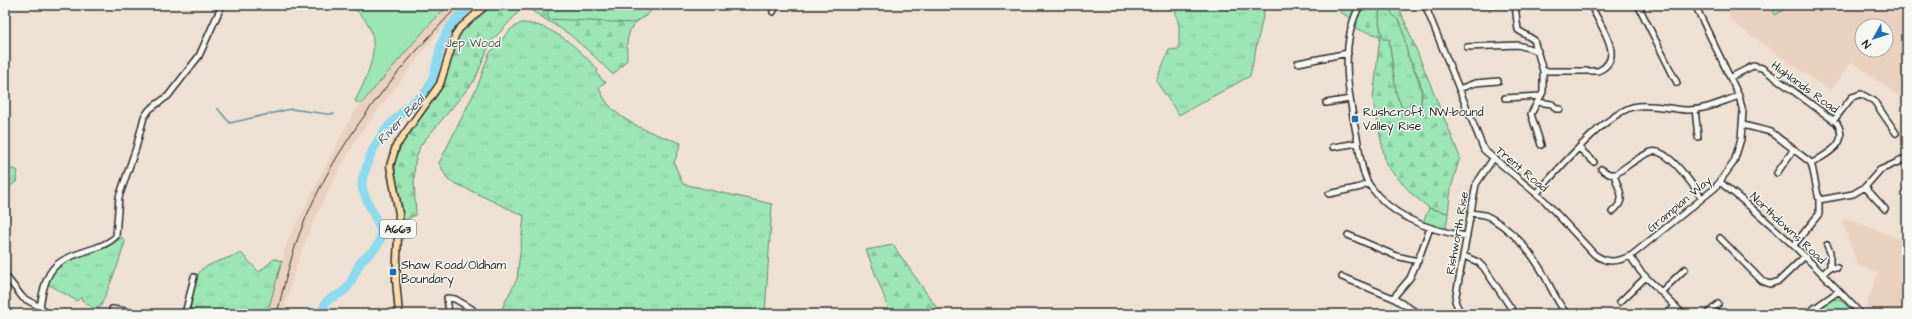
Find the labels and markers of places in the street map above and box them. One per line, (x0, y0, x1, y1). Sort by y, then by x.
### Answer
place label: Rushcroft, NW-bound Valley Rise (1363, 104, 1484, 136)
marker: Rushcroft, NW-bound Valley Rise (1350, 114, 1360, 124)
place label: Shaw Road/Oldham Boundary (401, 257, 506, 289)
marker: Shaw Road/Oldham Boundary (388, 267, 398, 277)

